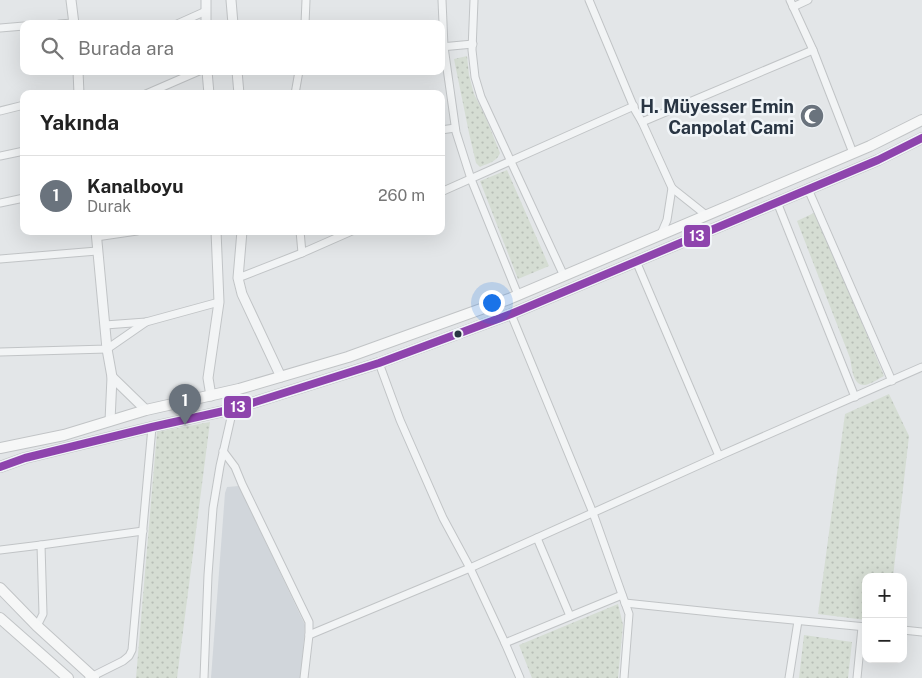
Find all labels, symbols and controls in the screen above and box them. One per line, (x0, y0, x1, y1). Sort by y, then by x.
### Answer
search box (20, 20, 445, 75)
icon: search (38, 34, 66, 62)
text: Burada ara (78, 37, 174, 59)
place label: H. Müyesser Emin Canpolat Cami (640, 96, 794, 138)
mosque icon: H. Müyesser Emin Canpolat Cami (799, 103, 825, 129)
text: Yakında (40, 110, 119, 135)
text: Kanalboyu (87, 175, 184, 197)
text: 1 (53, 186, 59, 205)
text: 260 m (378, 186, 425, 205)
text: Durak (87, 197, 131, 216)
line badge: 13 (683, 224, 711, 248)
text: 13 (689, 228, 705, 244)
your location (479, 290, 505, 316)
unlabelled marker (453, 329, 463, 339)
pin: 1 (169, 384, 201, 425)
line badge: 13 (223, 395, 252, 419)
text: 13 (230, 399, 246, 415)
map controls (862, 573, 907, 663)
button: + (862, 573, 907, 618)
button: − (862, 618, 907, 663)

